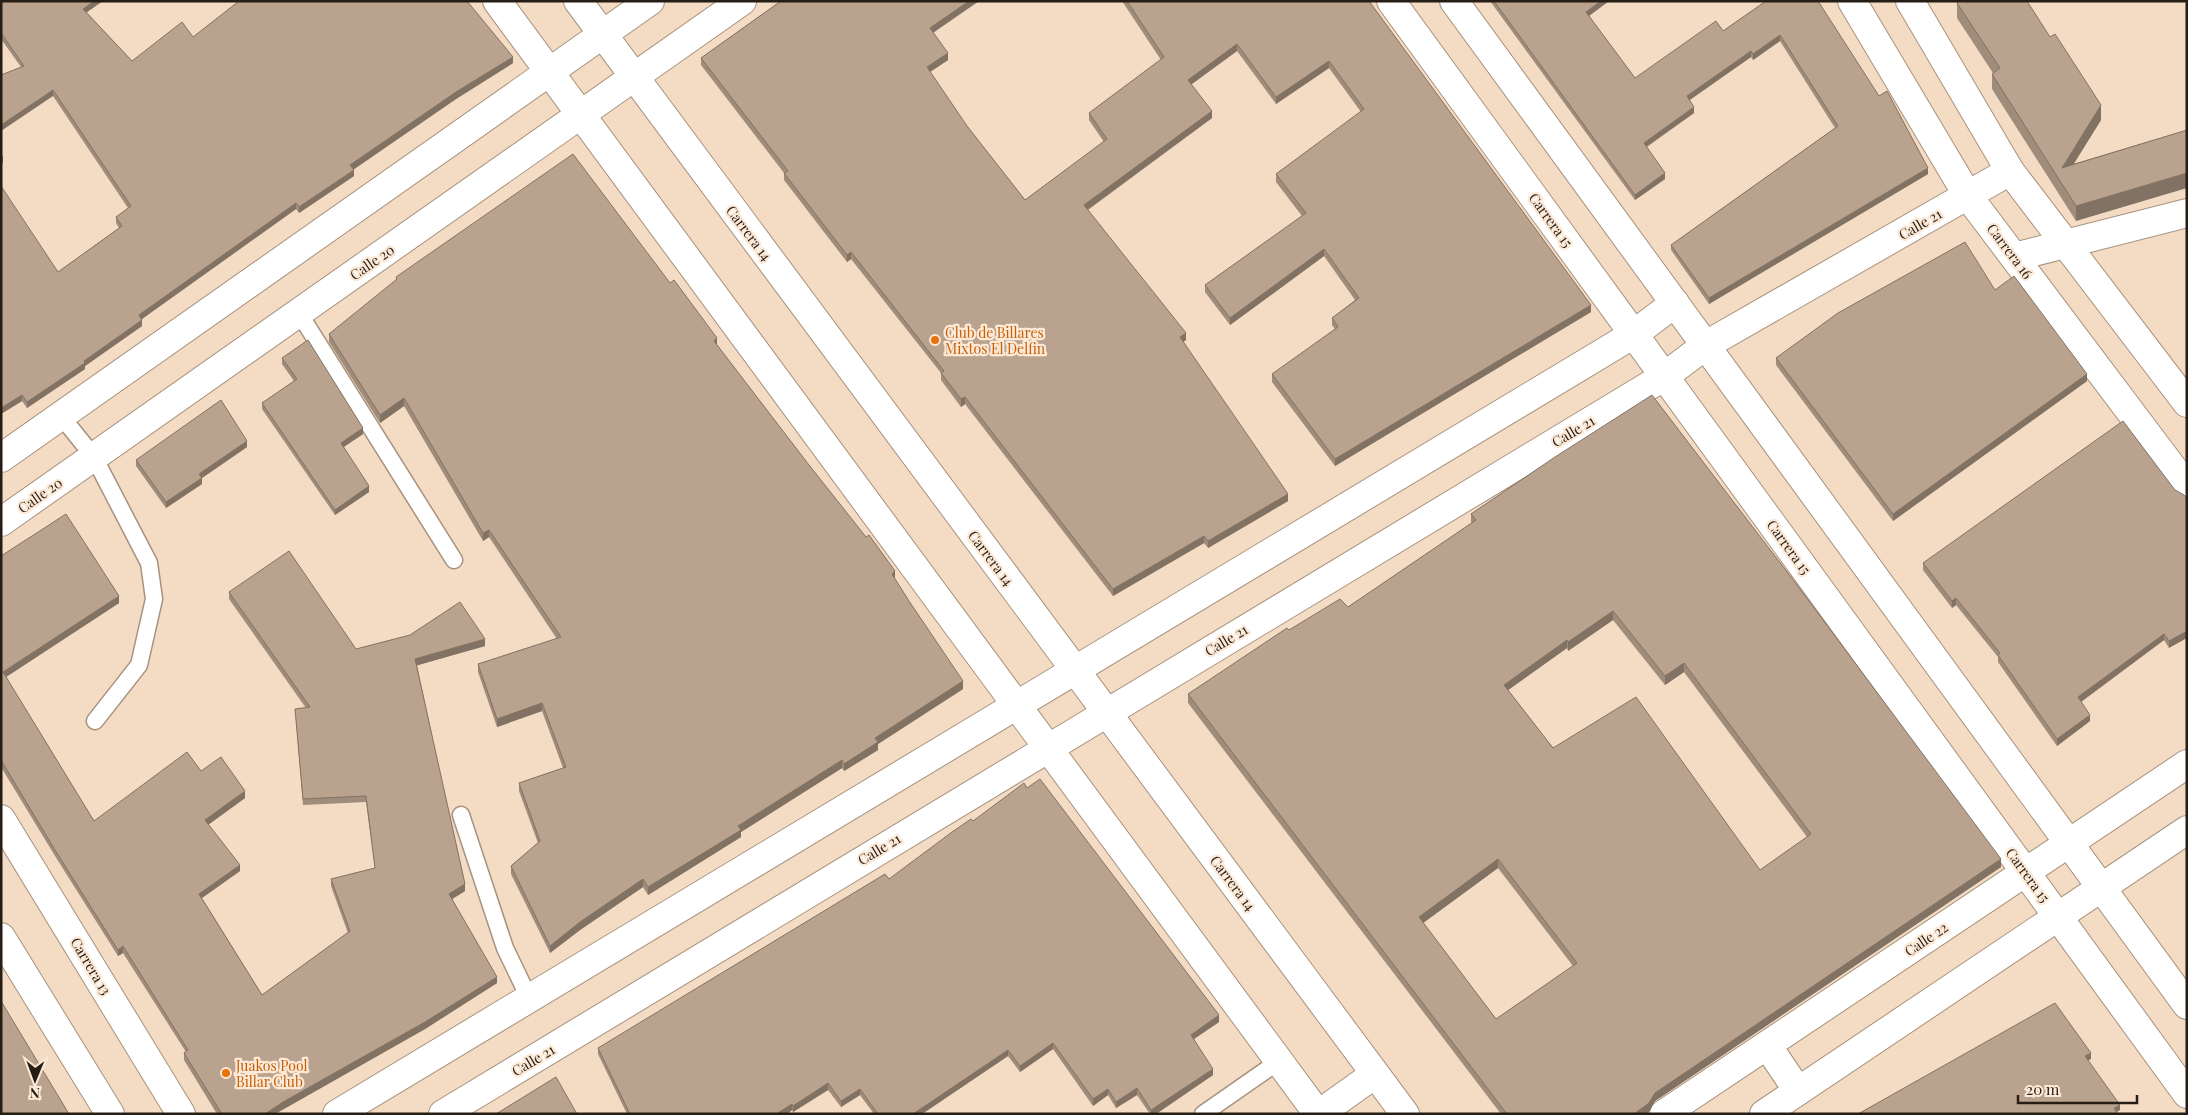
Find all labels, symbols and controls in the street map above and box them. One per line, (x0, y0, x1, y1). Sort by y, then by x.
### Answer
street label: Carrera 15 (1525, 189, 1577, 251)
street label: Carrera 14 (722, 202, 776, 265)
street label: Calle 21 (1895, 204, 1945, 244)
street label: Carrera 16 (1983, 219, 2037, 283)
street label: Calle 20 (346, 240, 398, 284)
place label: Club de Billares Mixtos El Delfin (945, 323, 1046, 358)
marker: Club de Billares Mixtos El Delfin (929, 334, 941, 346)
street label: Calle 21 (1548, 411, 1598, 451)
street label: Calle 20 (14, 473, 66, 517)
street label: Carrera 15 (1763, 516, 1815, 578)
street label: Carrera 14 (964, 527, 1018, 590)
street label: Calle 21 (1201, 620, 1251, 660)
street label: Calle 21 (854, 829, 904, 869)
street label: Carrera 15 (2002, 844, 2054, 906)
street label: Carrera 14 (1206, 852, 1260, 915)
street label: Calle 22 (1901, 917, 1952, 960)
street label: Carrera 13 (66, 934, 116, 998)
street label: Calle 21 (508, 1040, 558, 1080)
north arrow (10, 1055, 60, 1105)
place label: Juakos Pool Billar Club (235, 1056, 307, 1091)
marker: Juakos Pool Billar Club (220, 1067, 232, 1079)
scale bar (2018, 1072, 2137, 1104)
text: 20 m (2026, 1079, 2060, 1099)
text: N (30, 1084, 40, 1103)

